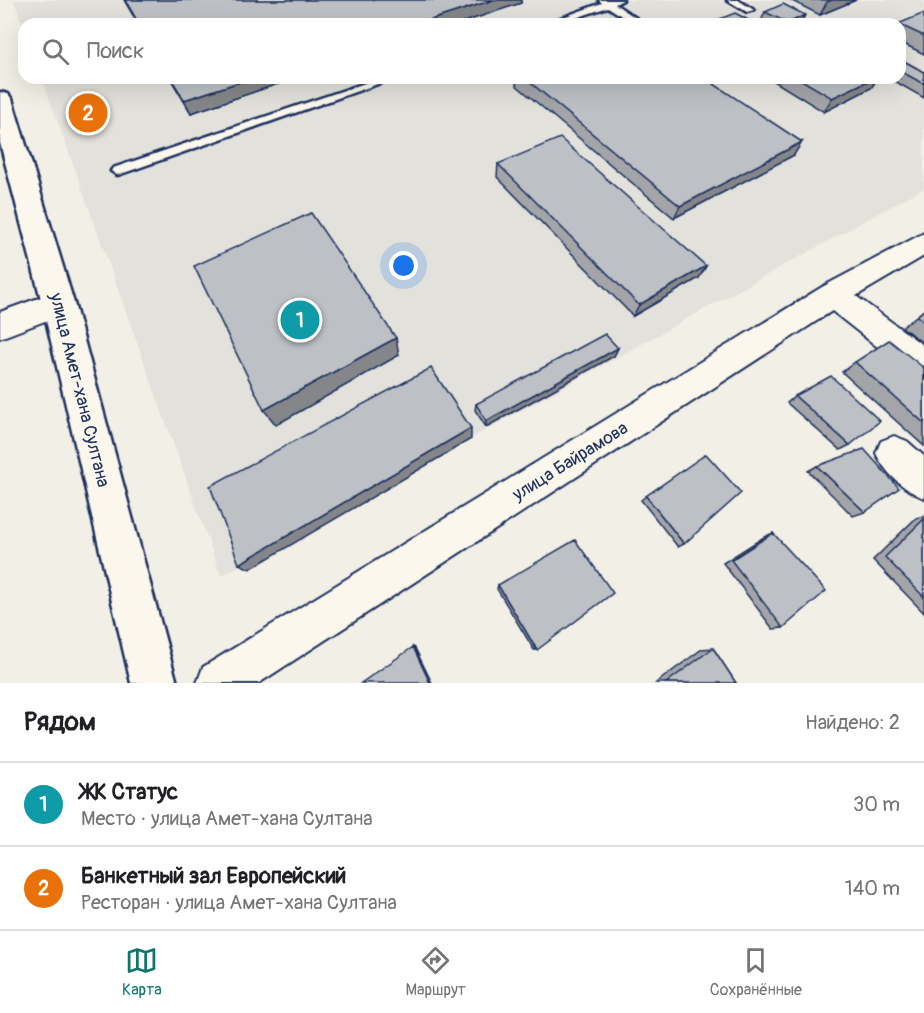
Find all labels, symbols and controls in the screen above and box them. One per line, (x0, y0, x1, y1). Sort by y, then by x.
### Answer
search box (18, 18, 906, 84)
icon: search (39, 35, 72, 68)
text: Поиск (87, 37, 144, 65)
pin: 2 (68, 90, 107, 136)
your location (389, 251, 418, 280)
street label: улица Амет-хана Султана (44, 290, 115, 490)
pin: 1 (280, 298, 320, 342)
street label: улица Байрамова (507, 417, 632, 507)
text: Рядом (24, 706, 96, 738)
text: Найдено: 2 (805, 710, 900, 735)
text: ЖК Статус (81, 778, 178, 806)
text: 1 (40, 792, 47, 817)
text: 30 m (853, 792, 900, 817)
text: Место · улица Амет-хана Султана (81, 806, 373, 831)
text: Банкетный зал Европейский (81, 862, 346, 890)
text: 2 (38, 876, 49, 901)
text: 140 m (845, 876, 900, 901)
text: Ресторан · улица Амет-хана Султана (81, 890, 397, 915)
tab: Карта (122, 944, 162, 1000)
tab: Маршрут (406, 944, 466, 1000)
tab: Сохранённые (710, 944, 802, 1000)

